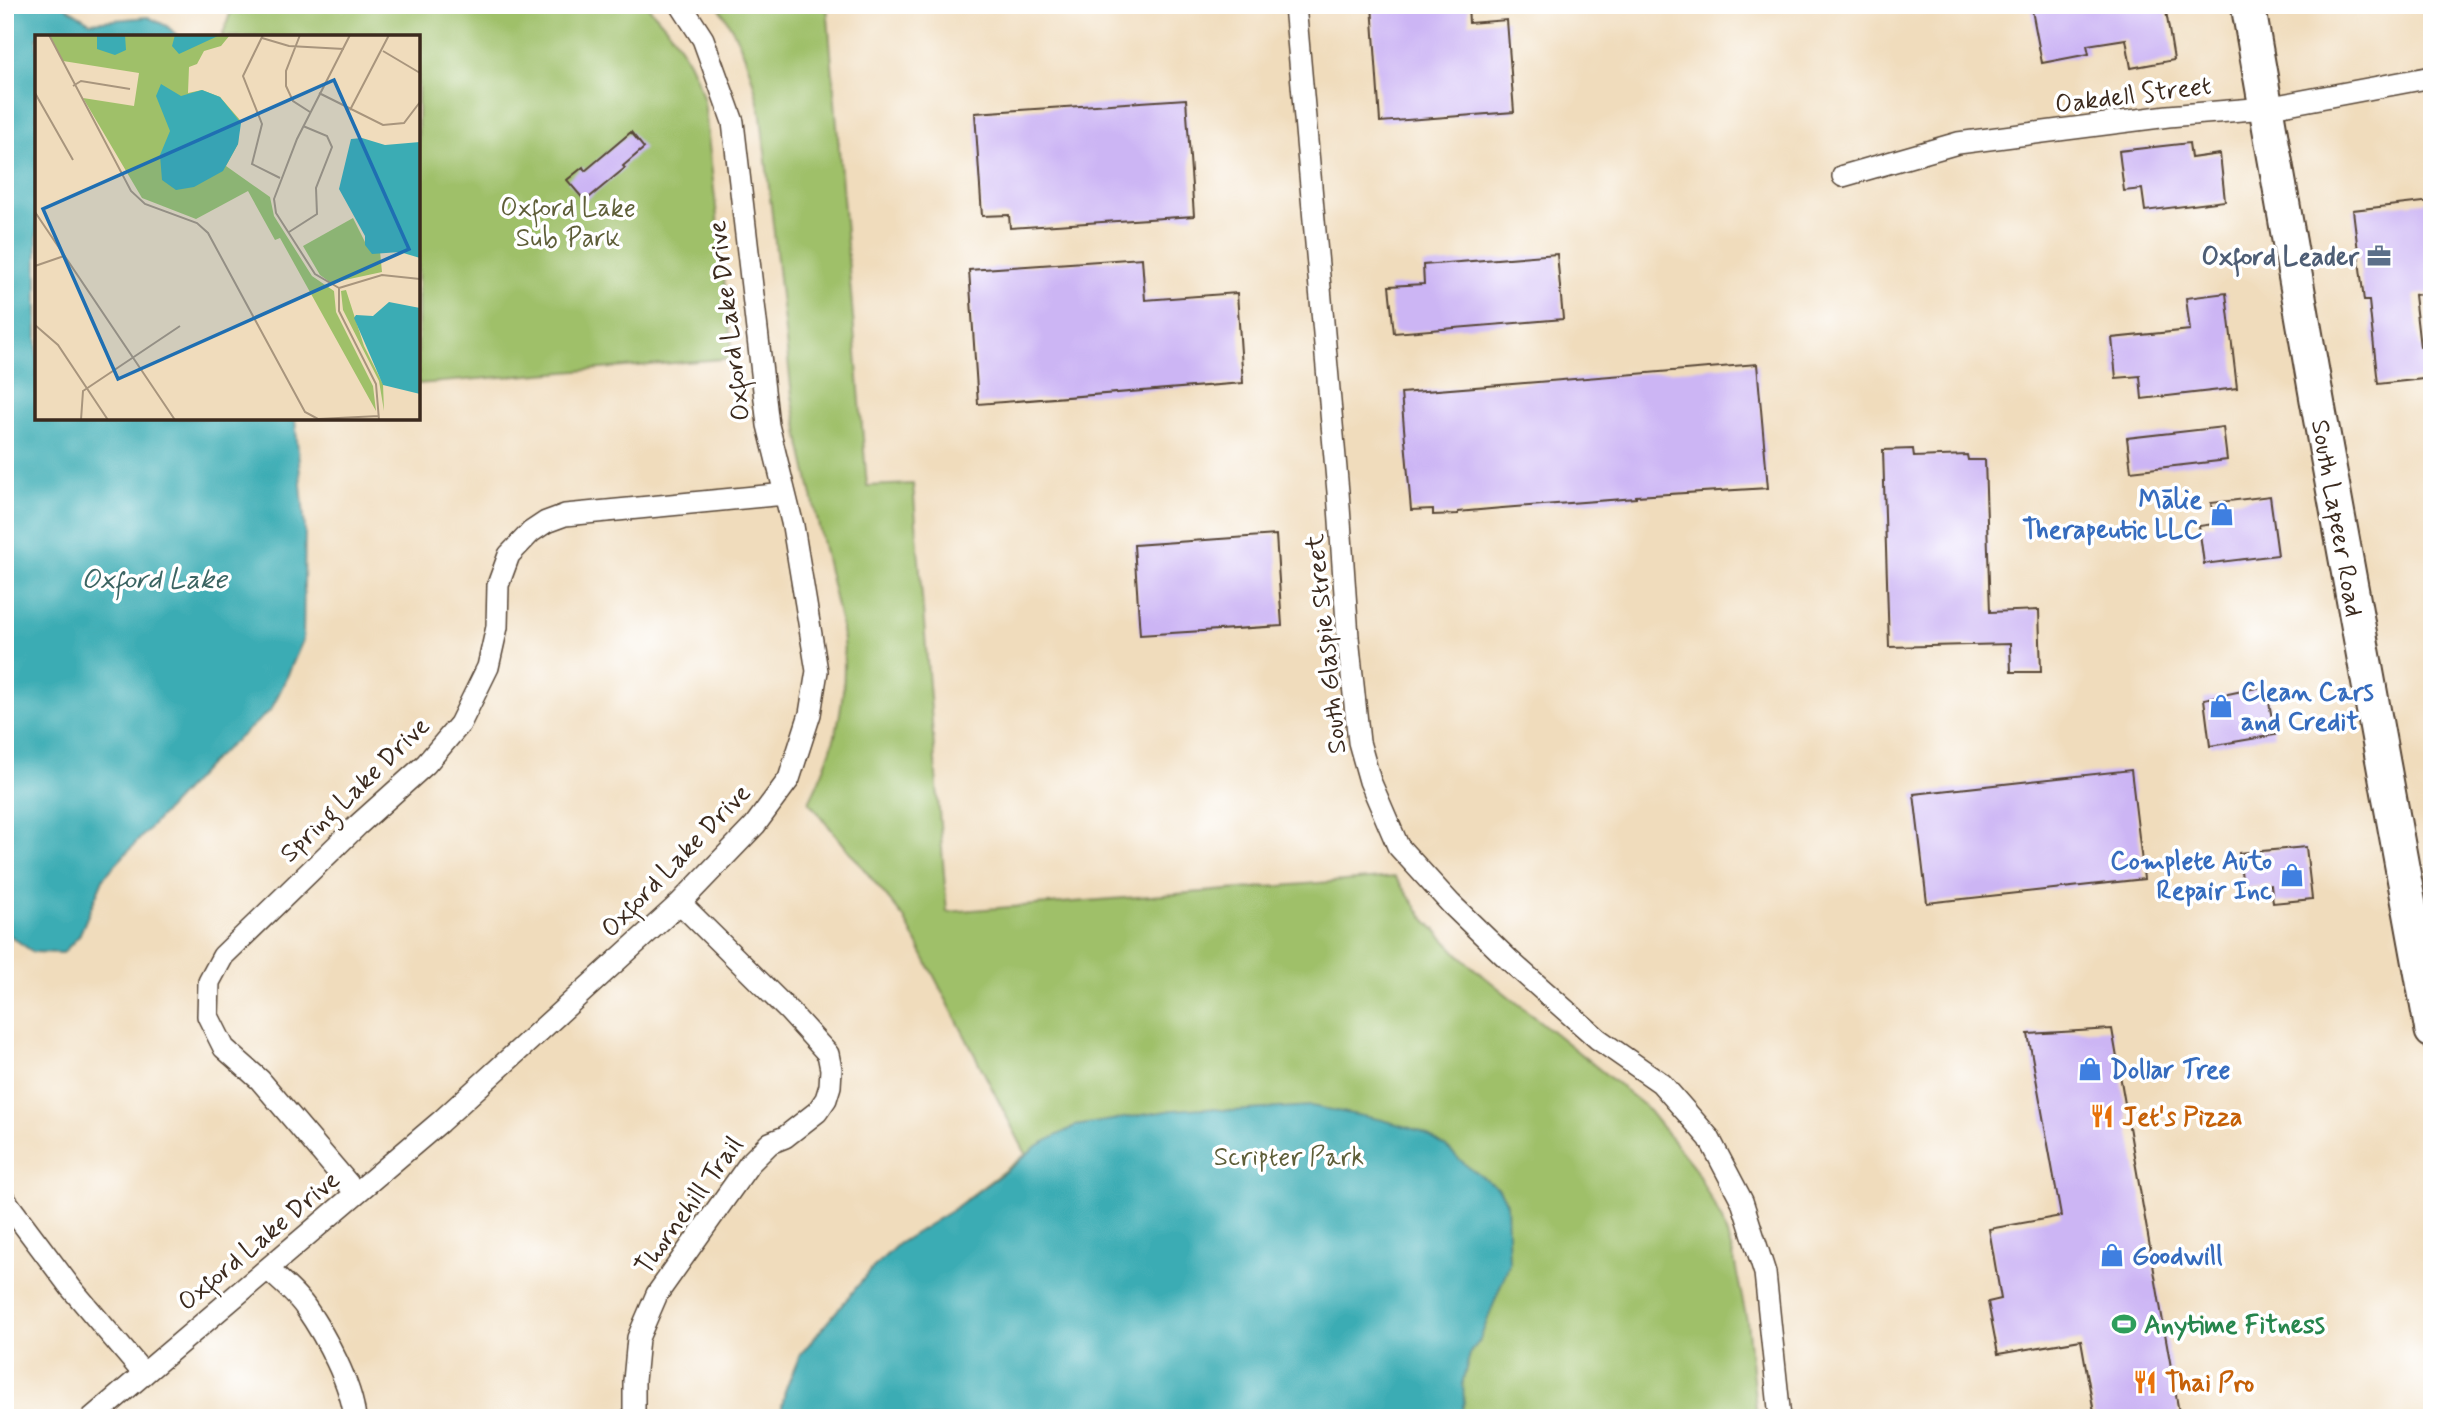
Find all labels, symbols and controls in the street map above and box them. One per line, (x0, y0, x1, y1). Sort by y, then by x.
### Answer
inset map (35, 35, 420, 420)
street label: Oakdell Street (2053, 70, 2213, 122)
park label: Oxford Lake Sub Park (500, 192, 636, 256)
street label: Oxford Lake Drive (701, 218, 761, 423)
place label: Oxford Leader (2201, 241, 2360, 277)
office icon: Oxford Leader (2365, 242, 2393, 270)
street label: South Lapeer Road (2302, 417, 2370, 620)
place label: Mālie Therapeutic LLC (2022, 484, 2203, 548)
shop icon: Mālie Therapeutic LLC (2208, 500, 2236, 528)
street label: South Glaspie Street (1299, 532, 1355, 755)
water label: Oxford Lake (81, 562, 228, 601)
place label: Clean Cars and Credit (2241, 676, 2374, 740)
shop icon: Clean Cars and Credit (2207, 692, 2235, 720)
street label: Spring Lake Drive (273, 710, 440, 873)
street label: Oxford Lake Drive (594, 777, 760, 947)
place label: Complete Auto Repair Inc (2110, 845, 2272, 909)
shop icon: Complete Auto Repair Inc (2278, 861, 2306, 889)
place label: Dollar Tree (2110, 1054, 2231, 1088)
shop icon: Dollar Tree (2076, 1055, 2104, 1083)
place label: Jet's Pizza (2122, 1101, 2242, 1135)
restaurant icon: Jet's Pizza (2088, 1102, 2116, 1130)
street label: Thornehill Trail (628, 1130, 751, 1282)
park label: Scripter Park (1214, 1141, 1364, 1175)
street label: Oxford Lake Drive (171, 1164, 349, 1321)
place label: Goodwill (2132, 1240, 2223, 1274)
shop icon: Goodwill (2098, 1241, 2126, 1269)
place label: Anytime Fitness (2144, 1309, 2325, 1343)
sports icon: Anytime Fitness (2110, 1310, 2138, 1338)
place label: Thai Pro (2165, 1367, 2255, 1401)
restaurant icon: Thai Pro (2131, 1368, 2159, 1396)

